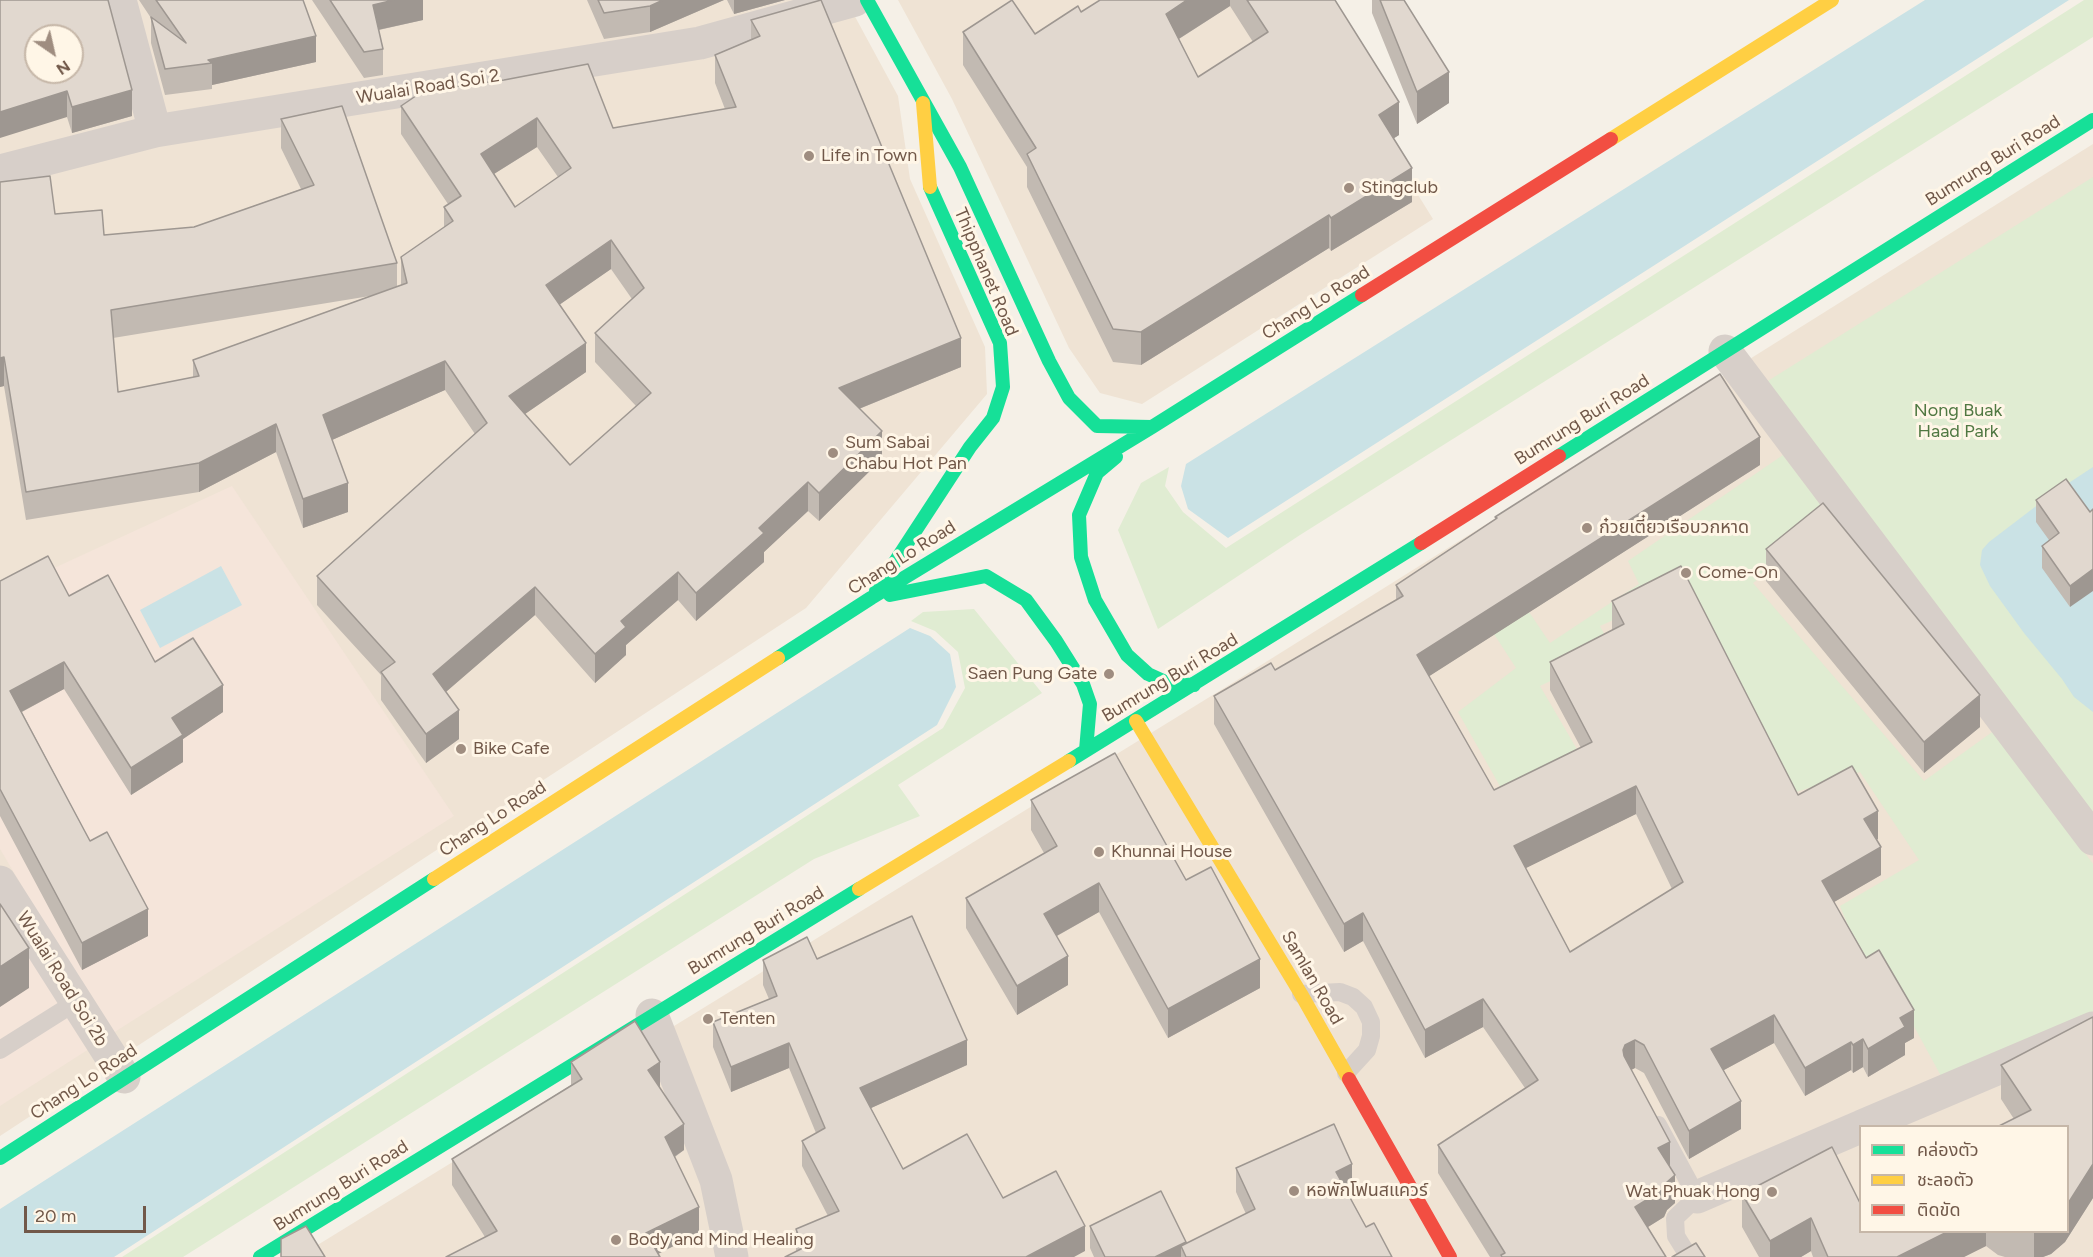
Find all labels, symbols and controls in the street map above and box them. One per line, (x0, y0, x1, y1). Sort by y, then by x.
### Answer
north arrow (24, 24, 84, 84)
text: N (53, 56, 74, 79)
street label: Wualai Road Soi 2 (355, 65, 501, 109)
street label: Bumrung Buri Road (1922, 111, 2064, 211)
place label: Life in Town (821, 145, 917, 167)
marker: Life in Town (802, 149, 816, 163)
place label: Stingclub (1361, 177, 1438, 199)
marker: Stingclub (1342, 181, 1356, 195)
street label: Thipphanet Road (949, 205, 1023, 339)
street label: Chang Lo Road (1258, 261, 1374, 345)
street label: Bumrung Buri Road (1511, 370, 1653, 470)
park label: Nong Buak Haad Park (1914, 400, 2002, 442)
place label: Sum Sabai Chabu Hot Pan (845, 432, 967, 474)
marker: Sum Sabai Chabu Hot Pan (826, 446, 840, 460)
street label: Chang Lo Road (844, 516, 960, 600)
place label: ก๋วยเตี๋ยวเรือบวกหาด (1599, 517, 1749, 539)
marker: ก๋วยเตี๋ยวเรือบวกหาด (1580, 521, 1594, 535)
place label: Come-On (1698, 562, 1778, 584)
marker: Come-On (1679, 566, 1693, 580)
street label: Bumrung Buri Road (1098, 629, 1242, 727)
place label: Saen Pung Gate (968, 663, 1097, 685)
marker: Saen Pung Gate (1102, 667, 1116, 681)
place label: Bike Cafe (473, 738, 550, 760)
marker: Bike Cafe (454, 742, 468, 756)
street label: Chang Lo Road (436, 776, 550, 862)
place label: Khunnai House (1111, 841, 1232, 863)
marker: Khunnai House (1092, 845, 1106, 859)
street label: Bumrung Buri Road (684, 882, 828, 980)
street label: Wualai Road Soi 2b (12, 908, 112, 1050)
street label: Samlan Road (1276, 927, 1348, 1029)
place label: Tenten (720, 1008, 775, 1030)
marker: Tenten (701, 1012, 715, 1026)
street label: Chang Lo Road (27, 1039, 141, 1125)
legend (1859, 1125, 2069, 1233)
street label: Bumrung Buri Road (270, 1136, 412, 1236)
text: คล่องตัว (1917, 1139, 1979, 1161)
text: ชะลอตัว (1917, 1169, 1974, 1191)
place label: หอพักโฟนสแควร์ (1306, 1180, 1428, 1202)
place label: Wat Phuak Hong (1626, 1181, 1760, 1203)
marker: หอพักโฟนสแควร์ (1287, 1184, 1301, 1198)
marker: Wat Phuak Hong (1765, 1185, 1779, 1199)
scale bar (27, 1194, 148, 1232)
text: ติดขัด (1917, 1199, 1960, 1221)
text: 20 m (35, 1205, 76, 1227)
place label: Body and Mind Healing (628, 1229, 814, 1251)
marker: Body and Mind Healing (609, 1233, 623, 1247)

